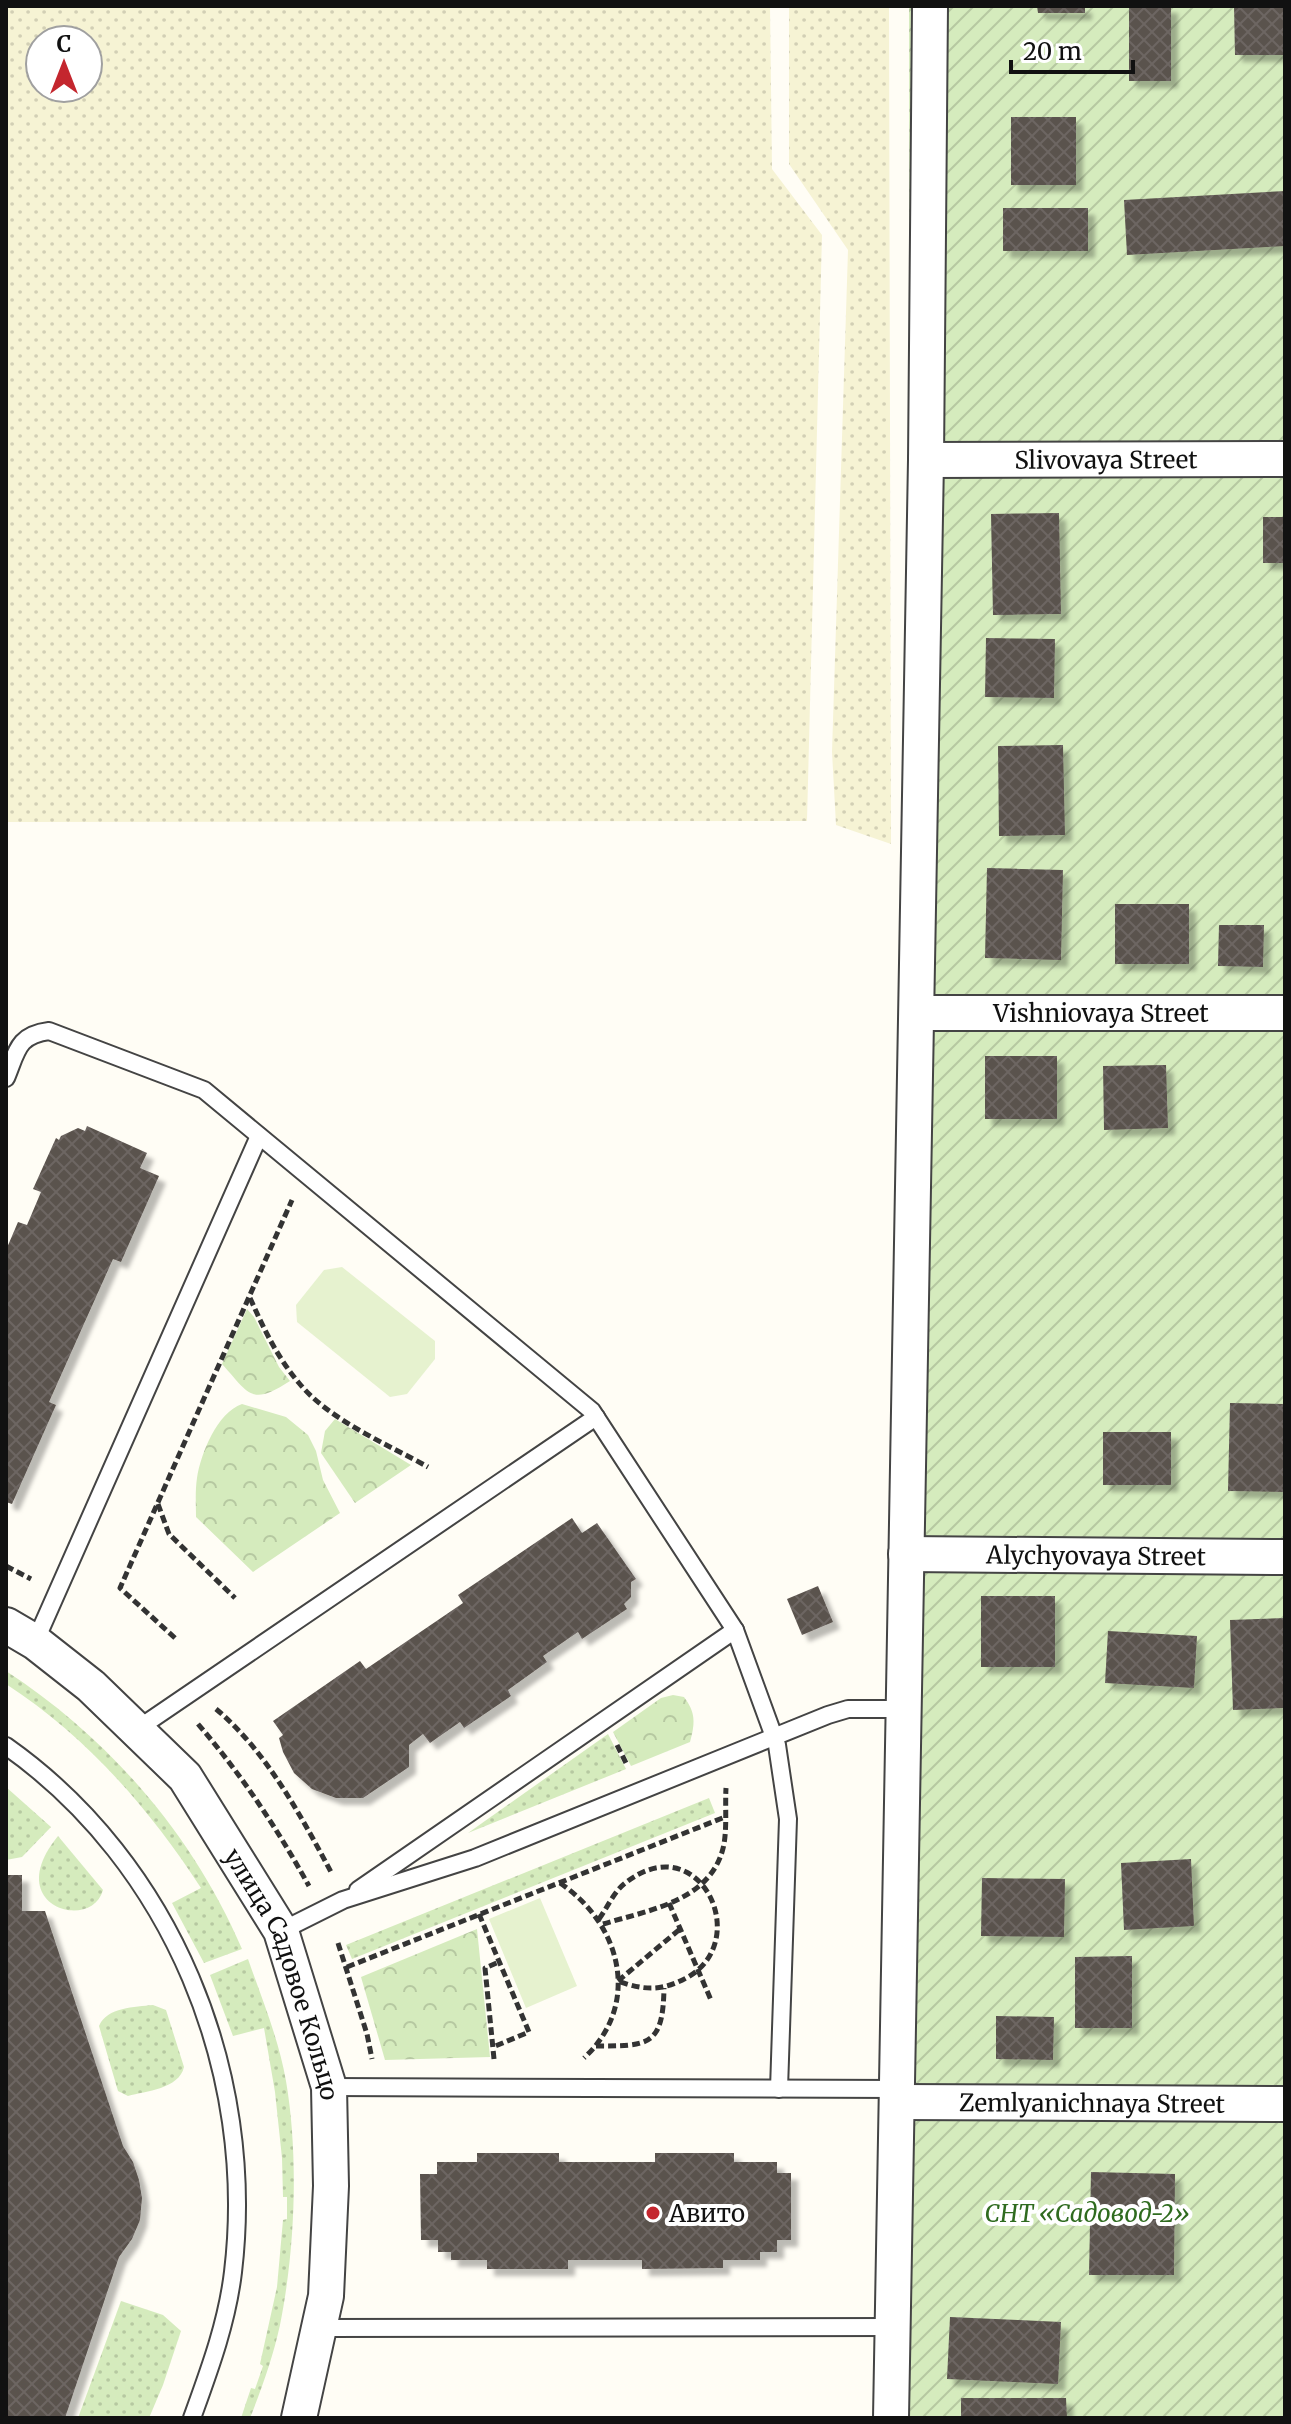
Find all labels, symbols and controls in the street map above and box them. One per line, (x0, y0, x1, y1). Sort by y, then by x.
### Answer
north arrow (24, 24, 104, 104)
scale bar (1011, 24, 1133, 74)
text: С (57, 30, 71, 58)
text: 20 m (1023, 36, 1082, 67)
street label: Slivovaya Street (1014, 444, 1198, 475)
street label: Vishniovaya Street (992, 998, 1209, 1029)
street label: Alychyovaya Street (985, 1539, 1207, 1572)
street label: улица Садовое Кольцо (218, 1842, 345, 2101)
street label: Zemlyanichnaya Street (959, 2087, 1226, 2119)
place label: Авито (668, 2198, 745, 2229)
park label: СНТ «Садовод-2» (984, 2198, 1190, 2229)
marker: Авито (644, 2204, 662, 2222)

